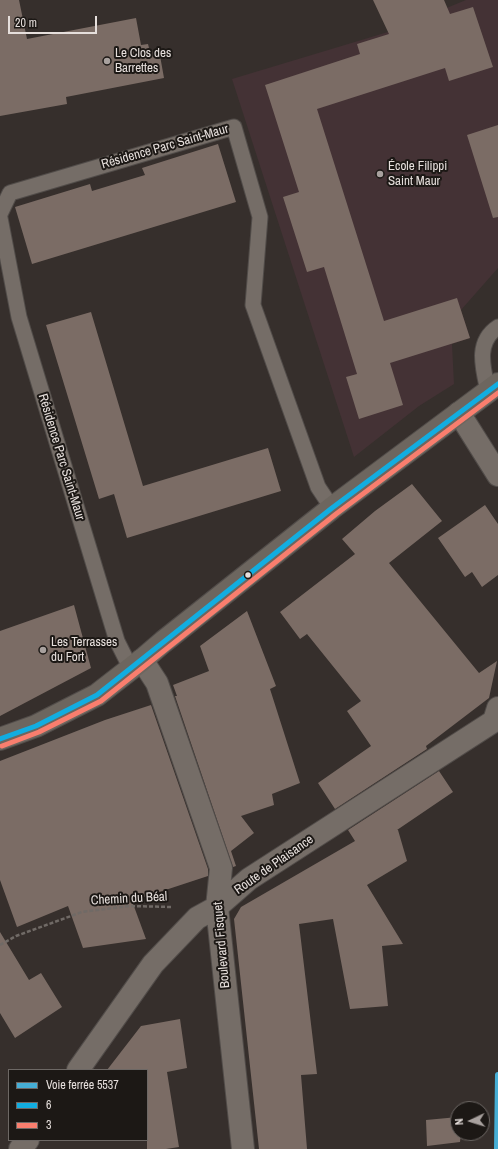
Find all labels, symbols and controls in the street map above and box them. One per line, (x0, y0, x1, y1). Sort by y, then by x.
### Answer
scale bar (10, 8, 99, 34)
text: 20 m (15, 15, 37, 31)
place label: Le Clos des Barrettes (115, 46, 171, 77)
marker: Le Clos des Barrettes (102, 56, 112, 66)
street label: Résidence Parc Saint-Maur (100, 121, 230, 173)
place label: École Filippi Saint Maur (388, 159, 447, 190)
marker: École Filippi Saint Maur (375, 169, 385, 179)
street label: Résidence Parc Saint-Maur (34, 392, 88, 522)
unlabelled marker (243, 570, 253, 580)
place label: Les Terrasses du Fort (51, 635, 117, 666)
marker: Les Terrasses du Fort (38, 645, 48, 655)
street label: Route de Plaisance (231, 832, 317, 898)
street label: Chemin du Béal (90, 889, 168, 909)
street label: Boulevard Fisquet (210, 901, 234, 989)
legend (8, 1069, 148, 1141)
text: Voie ferrée 5537 (46, 1077, 119, 1093)
text: 6 (46, 1097, 51, 1113)
north arrow (450, 1101, 490, 1141)
text: 3 (46, 1117, 51, 1133)
text: N (452, 1118, 466, 1126)

